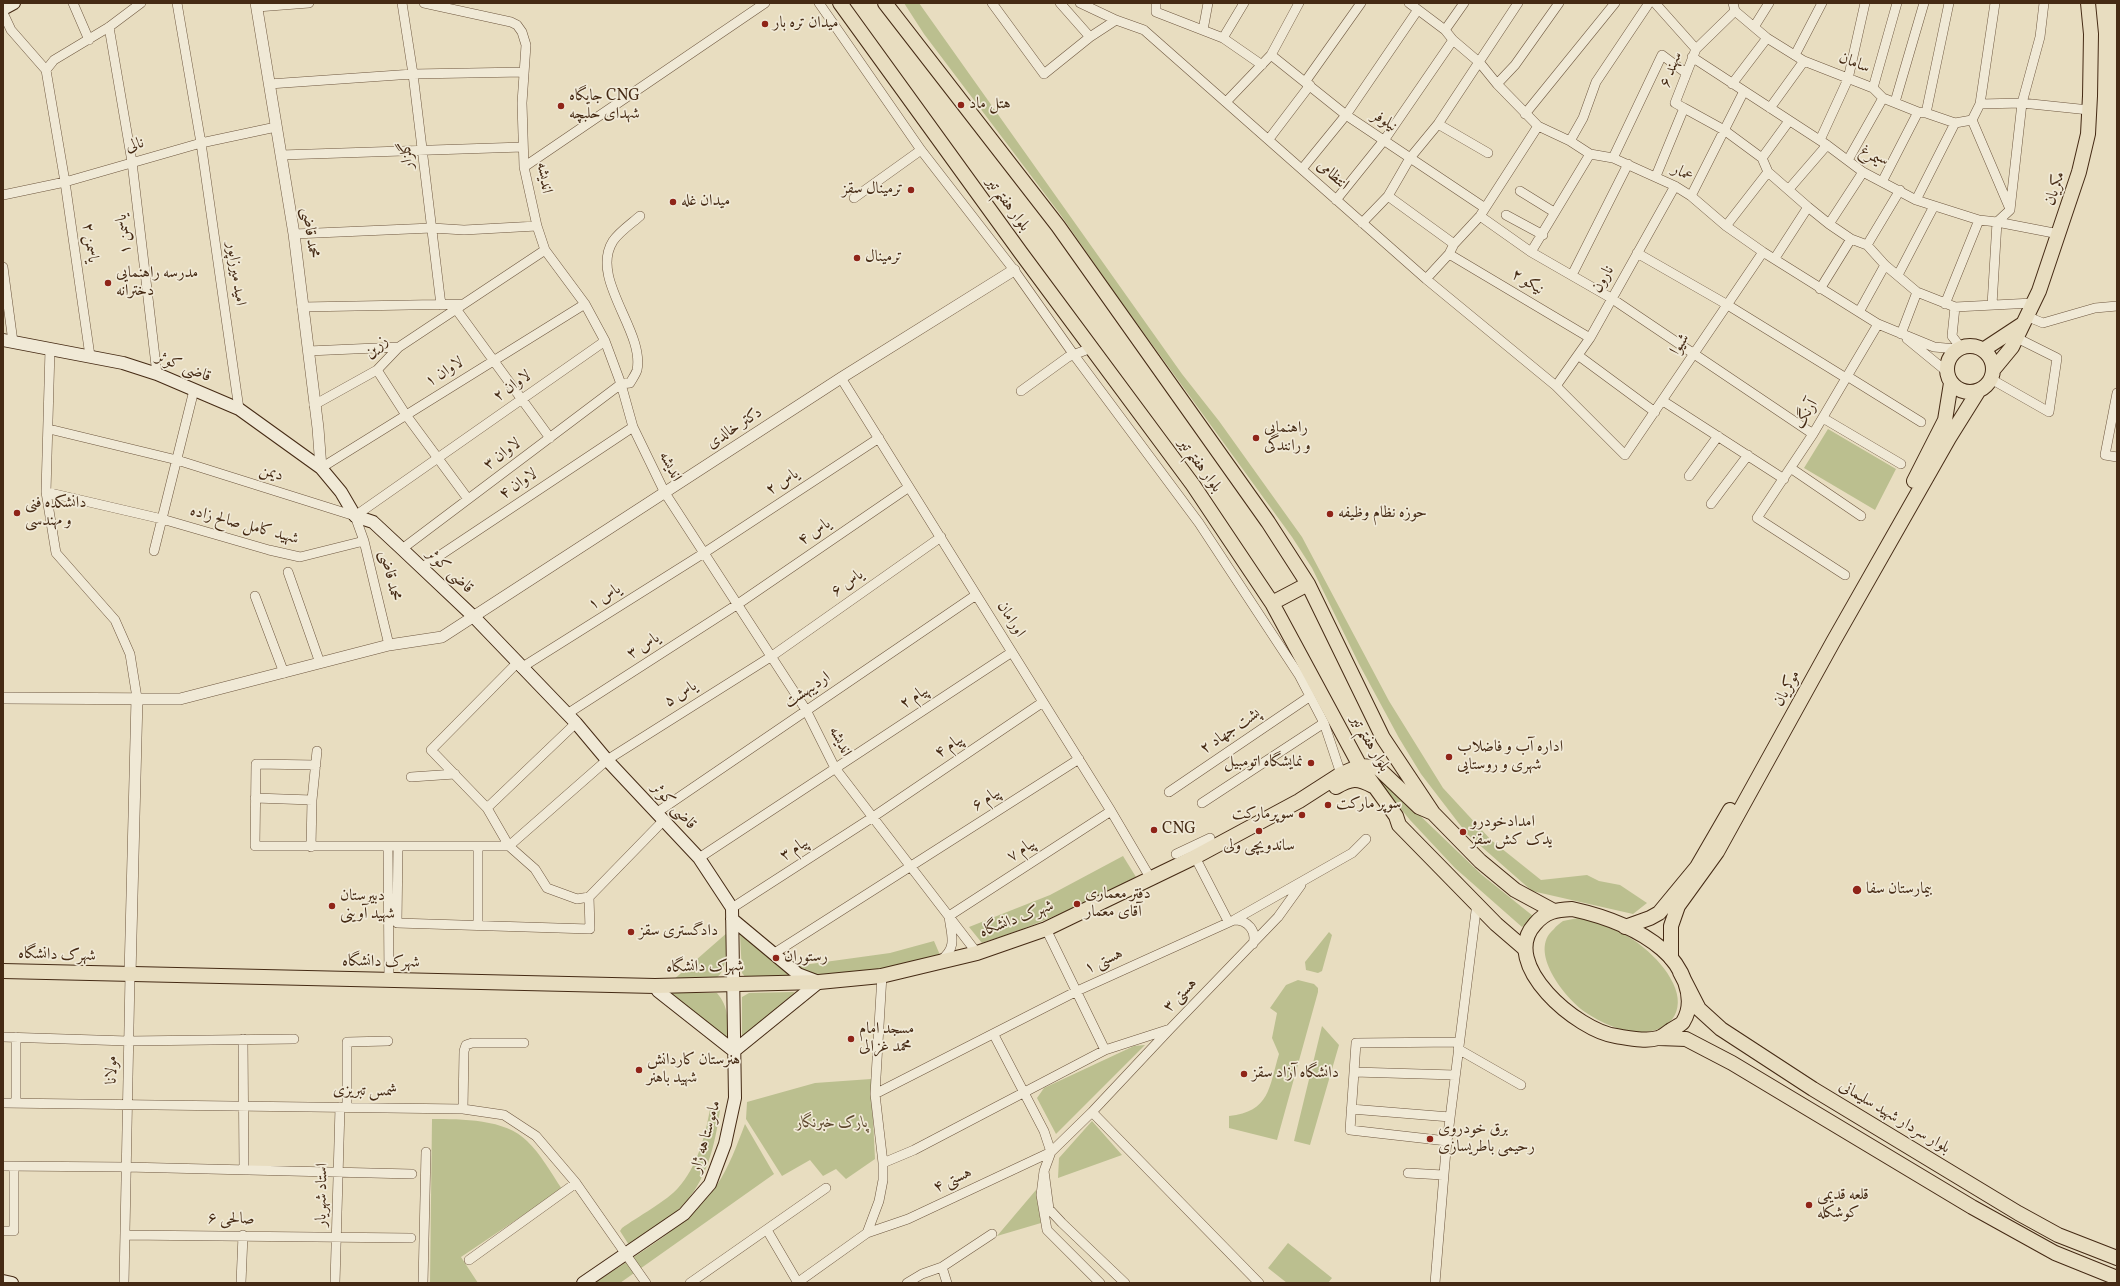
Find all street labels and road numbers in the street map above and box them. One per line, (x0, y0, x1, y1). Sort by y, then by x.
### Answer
street label: سهند ۶ (1656, 49, 1688, 91)
street label: سامان (1836, 49, 1872, 79)
street label: نیلوفر (1368, 107, 1400, 137)
street label: نالی (124, 134, 146, 158)
street label: گلزار (397, 140, 419, 170)
street label: سیمرغ (1855, 142, 1891, 174)
street label: انتظامی (1312, 157, 1352, 195)
street label: عمار (1668, 160, 1696, 188)
street label: اندیشه (531, 161, 555, 195)
street label: مکریان (2042, 170, 2070, 208)
street label: بلوار هفتم تیر (981, 174, 1033, 236)
street label: محمد قاضی (296, 206, 322, 260)
street label: یاسمن ۱ (113, 213, 137, 255)
street label: یاسمن ۲ (77, 222, 101, 264)
street label: امید میرزاپور (221, 241, 249, 307)
street label: نارون (1589, 263, 1619, 297)
street label: نیکو ۲ (1507, 266, 1547, 300)
street label: شیوا (1667, 331, 1695, 359)
street label: زرین (361, 332, 393, 364)
street label: قاضی کوثر (153, 348, 213, 388)
street label: لاوان ۱ (422, 354, 468, 392)
street label: لاوان ۲ (490, 367, 536, 407)
street label: آرنگ (1791, 397, 1823, 433)
street label: دکتر خالدی (704, 404, 766, 454)
street label: لاوان ۳ (481, 435, 525, 475)
street label: بلوار هفتم تیر (1173, 435, 1225, 497)
street label: اندیشه (653, 449, 685, 485)
street label: دیمن (257, 461, 285, 487)
street label: لاوان ۴ (496, 465, 542, 505)
street label: یاس ۲ (763, 465, 803, 501)
street label: شهید کامل صالح زاده (188, 502, 300, 550)
street label: یاس ۴ (795, 515, 835, 551)
street label: قاضی کوثر (421, 545, 477, 599)
street label: محمد قاضی (374, 549, 404, 603)
street label: یاس ۶ (828, 566, 868, 602)
street label: یاس ۱ (585, 581, 625, 615)
street label: اورامان (992, 598, 1028, 642)
street label: یاس ۳ (624, 629, 664, 665)
street label: موکریان (1770, 668, 1806, 710)
street label: اردیبهشت (781, 669, 835, 713)
street label: یاس ۵ (661, 678, 701, 712)
street label: پیام ۲ (897, 682, 933, 714)
street label: پشت جهاد ۲ (1197, 705, 1265, 759)
street label: بلوار هفتم تیر (1345, 712, 1393, 776)
street label: اندیشه (823, 724, 855, 760)
street label: پیام ۴ (932, 730, 968, 764)
street label: قاضی کوثر (646, 779, 700, 835)
street label: پیام ۶ (969, 784, 1005, 816)
street label: پیام ۳ (777, 834, 813, 866)
street label: پیام ۷ (1004, 835, 1040, 867)
street label: شهرک دانشگاه (977, 897, 1057, 943)
street label: شهرک دانشگاه (18, 945, 96, 967)
street label: هستی ۱ (1082, 945, 1126, 979)
street label: شهرک دانشگاه (342, 953, 420, 973)
street label: شهرک دانشگاه (666, 958, 744, 978)
street label: هستی ۳ (1160, 975, 1202, 1017)
street label: مولانا (103, 1055, 123, 1085)
street label: بلوار سردار شهید سلیمانی (1835, 1077, 1953, 1159)
street label: شمس تبریزی (333, 1082, 397, 1102)
street label: ماموستا هه ژار (688, 1099, 726, 1175)
street label: استاد شهریار (313, 1163, 333, 1227)
street label: هستی ۴ (931, 1164, 975, 1198)
street label: صالحی ۶ (207, 1210, 255, 1230)

